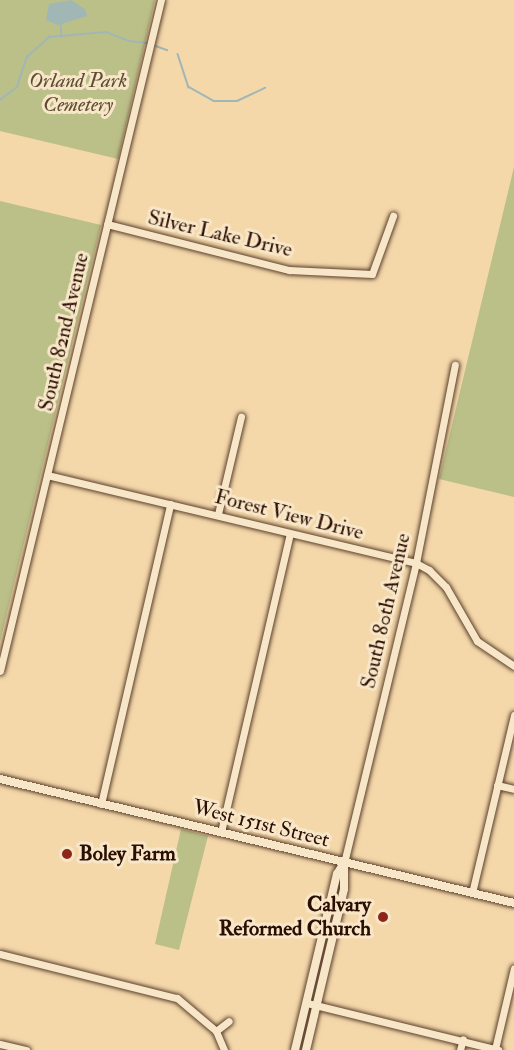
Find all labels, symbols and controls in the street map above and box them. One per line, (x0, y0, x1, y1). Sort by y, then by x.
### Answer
park label: Orland Park Cemetery (29, 68, 127, 118)
street label: Silver Lake Drive (145, 205, 295, 263)
street label: South 82nd Avenue (34, 250, 94, 414)
street label: Forest View Drive (212, 484, 366, 546)
street label: South 80th Avenue (356, 531, 416, 691)
street label: West 151st Street (190, 795, 332, 853)
place label: Boley Farm (79, 841, 176, 867)
marker: Boley Farm (60, 847, 74, 861)
place label: Calvary Reformed Church (219, 892, 371, 942)
marker: Calvary Reformed Church (376, 910, 390, 924)

